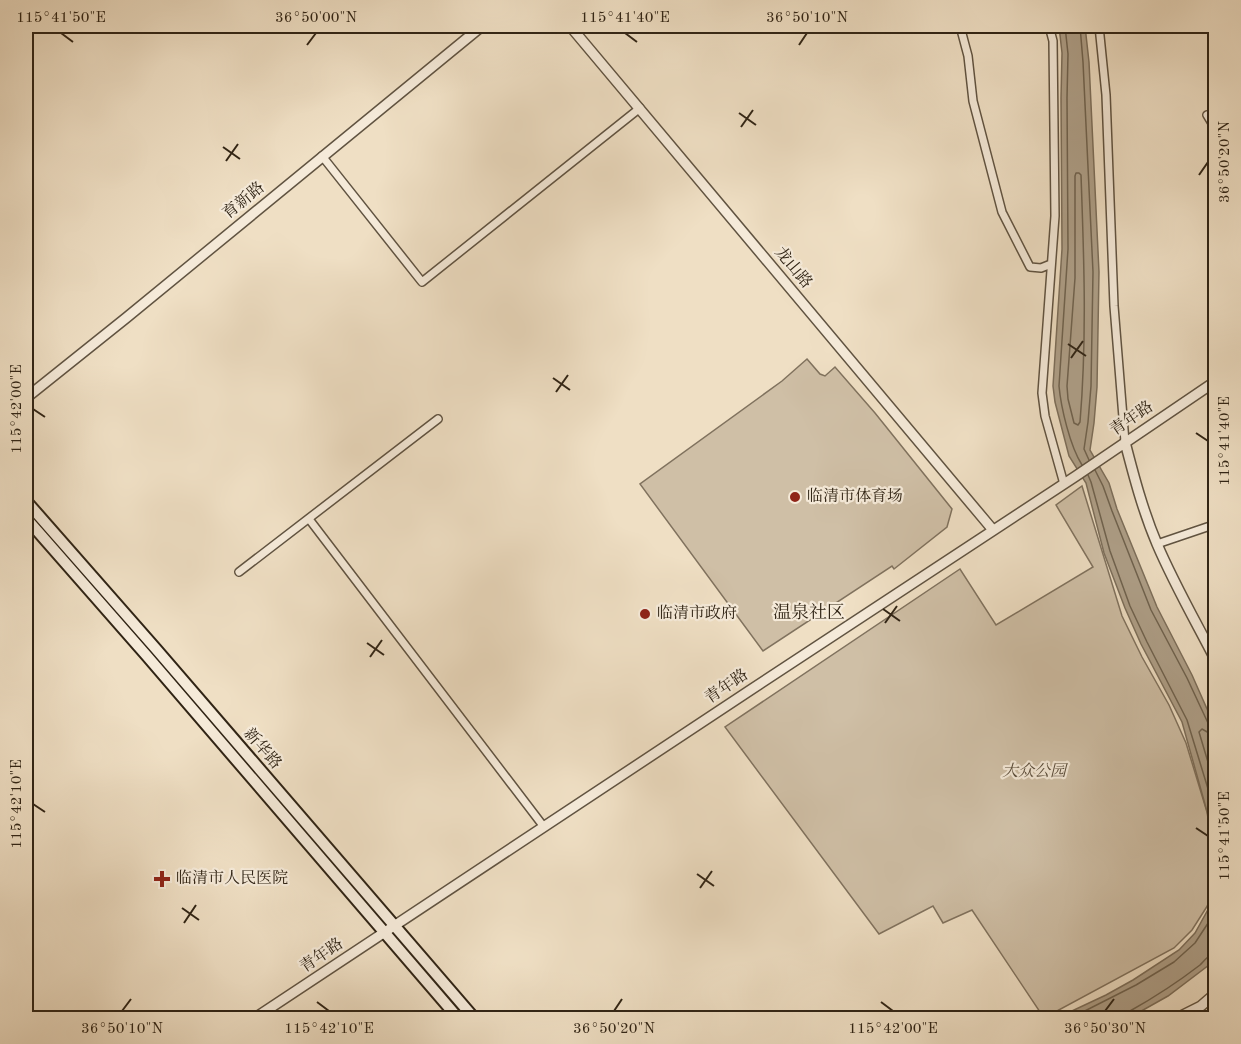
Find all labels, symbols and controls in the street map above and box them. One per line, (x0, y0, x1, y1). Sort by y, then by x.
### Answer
text: 115°41'50"E (16, 11, 106, 26)
text: 36°50'00"N (275, 11, 357, 26)
text: 115°41'40"E (580, 11, 670, 26)
text: 36°50'10"N (766, 11, 848, 26)
text: 36°50'20"N (1218, 121, 1233, 203)
street label: 育新路 (219, 178, 268, 222)
street label: 龙山路 (771, 243, 816, 292)
text: 115°42'00"E (10, 364, 25, 454)
text: 115°41'40"E (1218, 396, 1233, 486)
street label: 青年路 (1107, 397, 1156, 439)
place label: 临清市体育场 (807, 487, 903, 505)
marker: 临清市体育场 (788, 490, 802, 504)
district label: 温泉社区 (773, 602, 845, 622)
place label: 临清市政府 (657, 604, 737, 622)
marker: 临清市政府 (638, 607, 652, 621)
street label: 青年路 (702, 665, 751, 707)
street label: 新华路 (240, 724, 285, 772)
text: 115°42'10"E (10, 759, 25, 849)
park label: 大众公园 (1002, 762, 1069, 780)
text: 115°41'50"E (1218, 791, 1233, 881)
place label: 临清市人民医院 (176, 869, 288, 887)
marker: 临清市人民医院 (153, 870, 171, 888)
street label: 青年路 (297, 934, 346, 976)
text: 36°50'10"N (81, 1022, 163, 1037)
text: 115°42'10"E (284, 1022, 374, 1037)
text: 36°50'20"N (573, 1022, 655, 1037)
text: 115°42'00"E (848, 1022, 938, 1037)
text: 36°50'30"N (1064, 1022, 1146, 1037)

